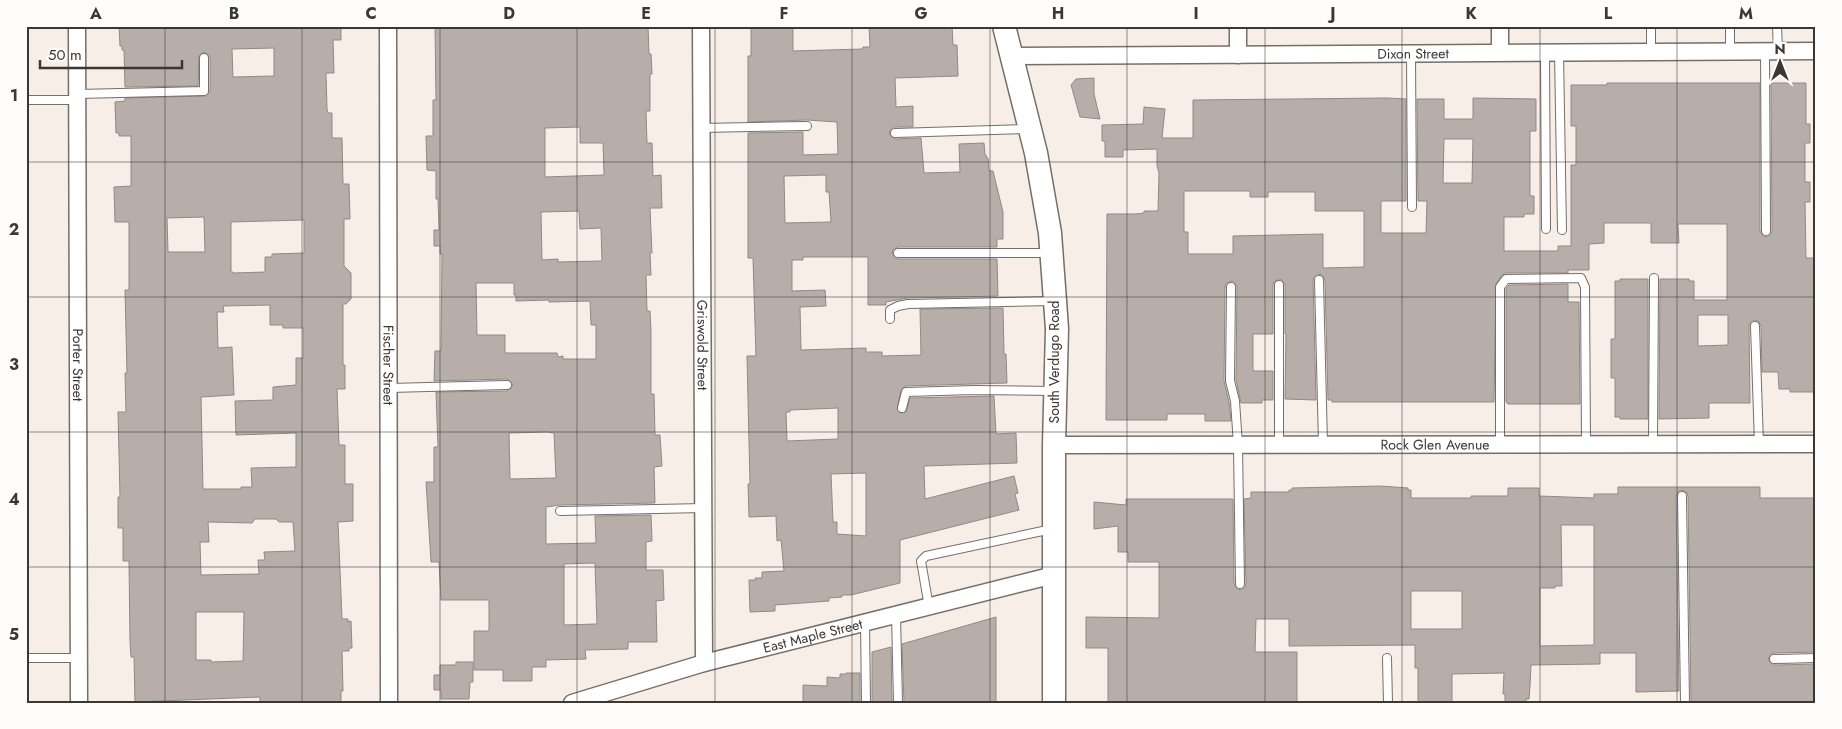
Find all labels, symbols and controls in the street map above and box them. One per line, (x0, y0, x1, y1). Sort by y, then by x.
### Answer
text: A (89, 2, 102, 25)
text: B (229, 2, 239, 25)
text: C (365, 2, 377, 25)
text: D (503, 2, 515, 25)
text: E (641, 2, 651, 25)
text: F (780, 2, 788, 25)
text: G (914, 2, 928, 25)
text: H (1052, 2, 1064, 25)
text: I (1193, 2, 1199, 25)
text: J (1327, 2, 1336, 25)
text: K (1465, 2, 1477, 25)
text: L (1604, 2, 1613, 25)
text: M (1739, 2, 1753, 25)
scale bar (40, 38, 182, 70)
north arrow (1754, 38, 1804, 88)
text: N (1774, 39, 1786, 59)
street label: Dixon Street (1377, 43, 1449, 64)
text: 50 m (48, 44, 82, 66)
text: 1 (10, 84, 18, 107)
text: 2 (9, 218, 19, 241)
street label: Griswold Street (692, 300, 713, 391)
street label: South Verdugo Road (1044, 300, 1064, 424)
street label: Fischer Street (378, 325, 399, 406)
street label: Porter Street (68, 329, 88, 402)
text: 3 (9, 353, 19, 376)
street label: Rock Glen Avenue (1380, 434, 1490, 455)
text: 4 (8, 488, 20, 511)
street label: East Maple Street (761, 613, 865, 658)
text: 5 (9, 623, 19, 646)

